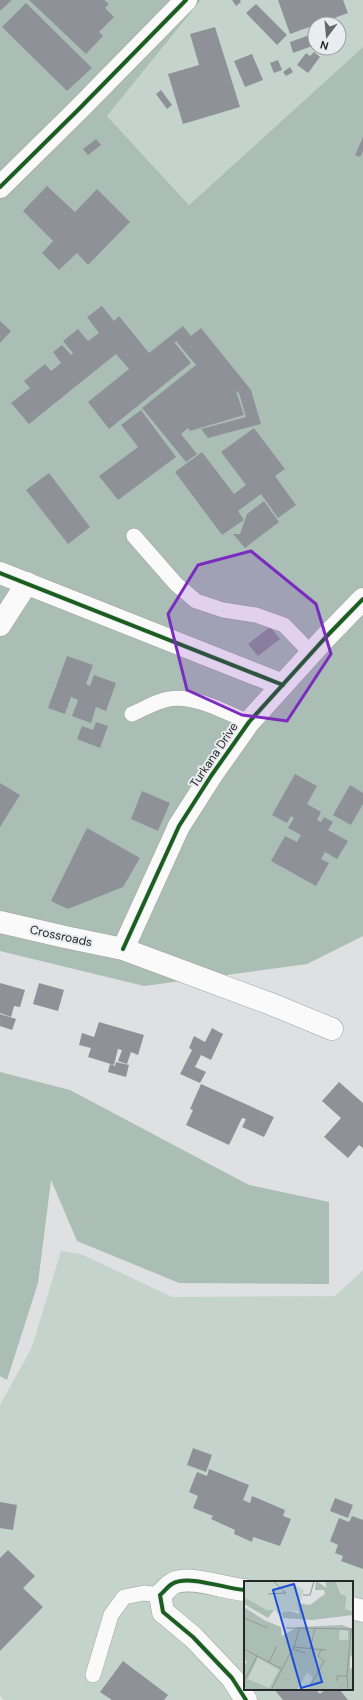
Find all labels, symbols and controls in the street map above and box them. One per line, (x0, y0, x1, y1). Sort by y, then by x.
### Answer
north arrow (307, 16, 347, 56)
text: N (318, 38, 330, 53)
street label: Turkana Drive (186, 719, 242, 791)
street label: Crossroads (28, 922, 94, 950)
inset map (244, 1581, 353, 1690)

